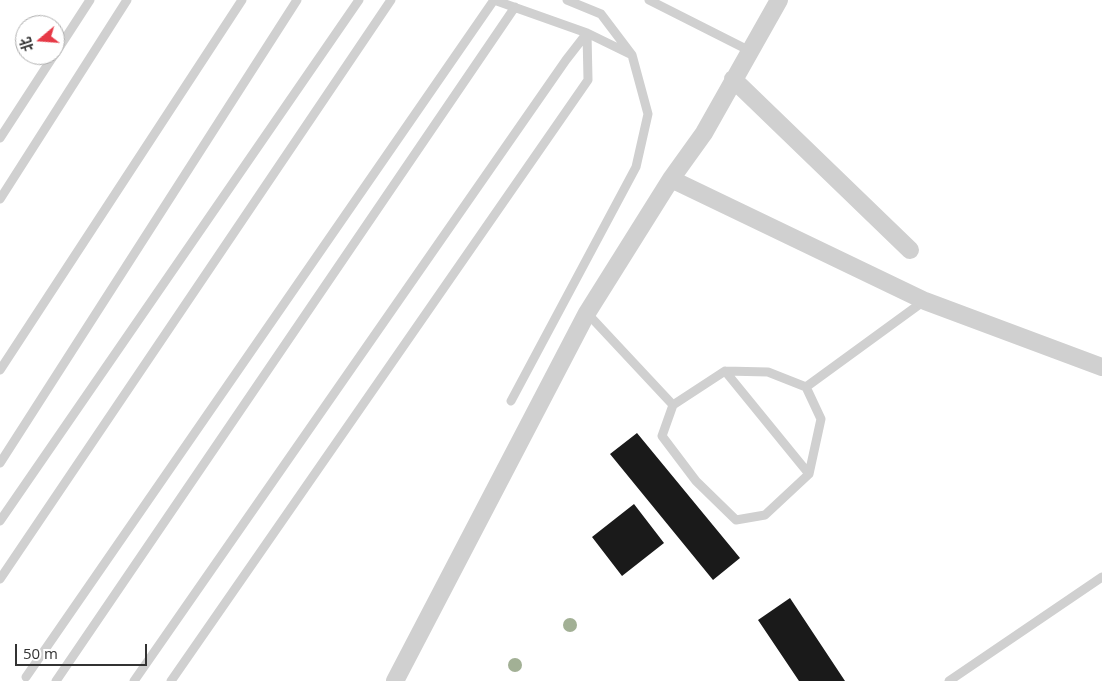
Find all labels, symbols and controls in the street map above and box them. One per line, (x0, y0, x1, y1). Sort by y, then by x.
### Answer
north arrow (15, 15, 65, 65)
text: 北 (15, 35, 37, 54)
scale bar (18, 634, 150, 666)
text: 50 m (23, 643, 58, 663)

